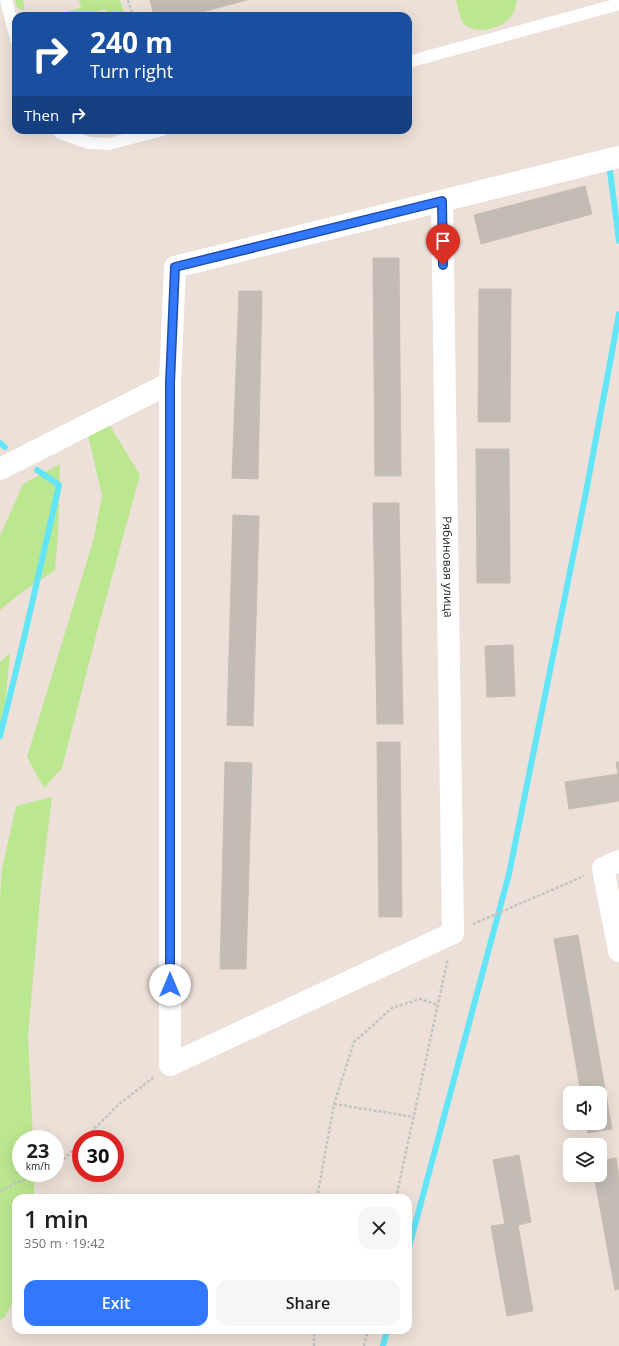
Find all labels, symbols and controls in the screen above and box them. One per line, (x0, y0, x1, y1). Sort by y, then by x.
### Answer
text: 240 m (90, 23, 173, 61)
icon: right (24, 28, 76, 80)
text: Turn right (90, 59, 173, 83)
icon: right (67, 104, 89, 126)
text: Then (24, 105, 59, 125)
pin (426, 224, 460, 265)
icon: arrive (432, 230, 454, 252)
street label: Рябиновая улица (439, 516, 457, 618)
position arrow (149, 964, 191, 1006)
map controls (563, 1086, 607, 1182)
button: sound (563, 1086, 607, 1130)
speed limit sign: 30 (72, 1130, 124, 1182)
text: 23 (27, 1137, 49, 1164)
button: layers (563, 1138, 607, 1182)
text: km/h (26, 1159, 50, 1173)
text: 1 min (24, 1202, 89, 1235)
button: close (358, 1207, 400, 1249)
text: 350 m · 19:42 (24, 1234, 105, 1252)
button: Exit (24, 1280, 208, 1326)
button: Share (216, 1280, 400, 1326)

